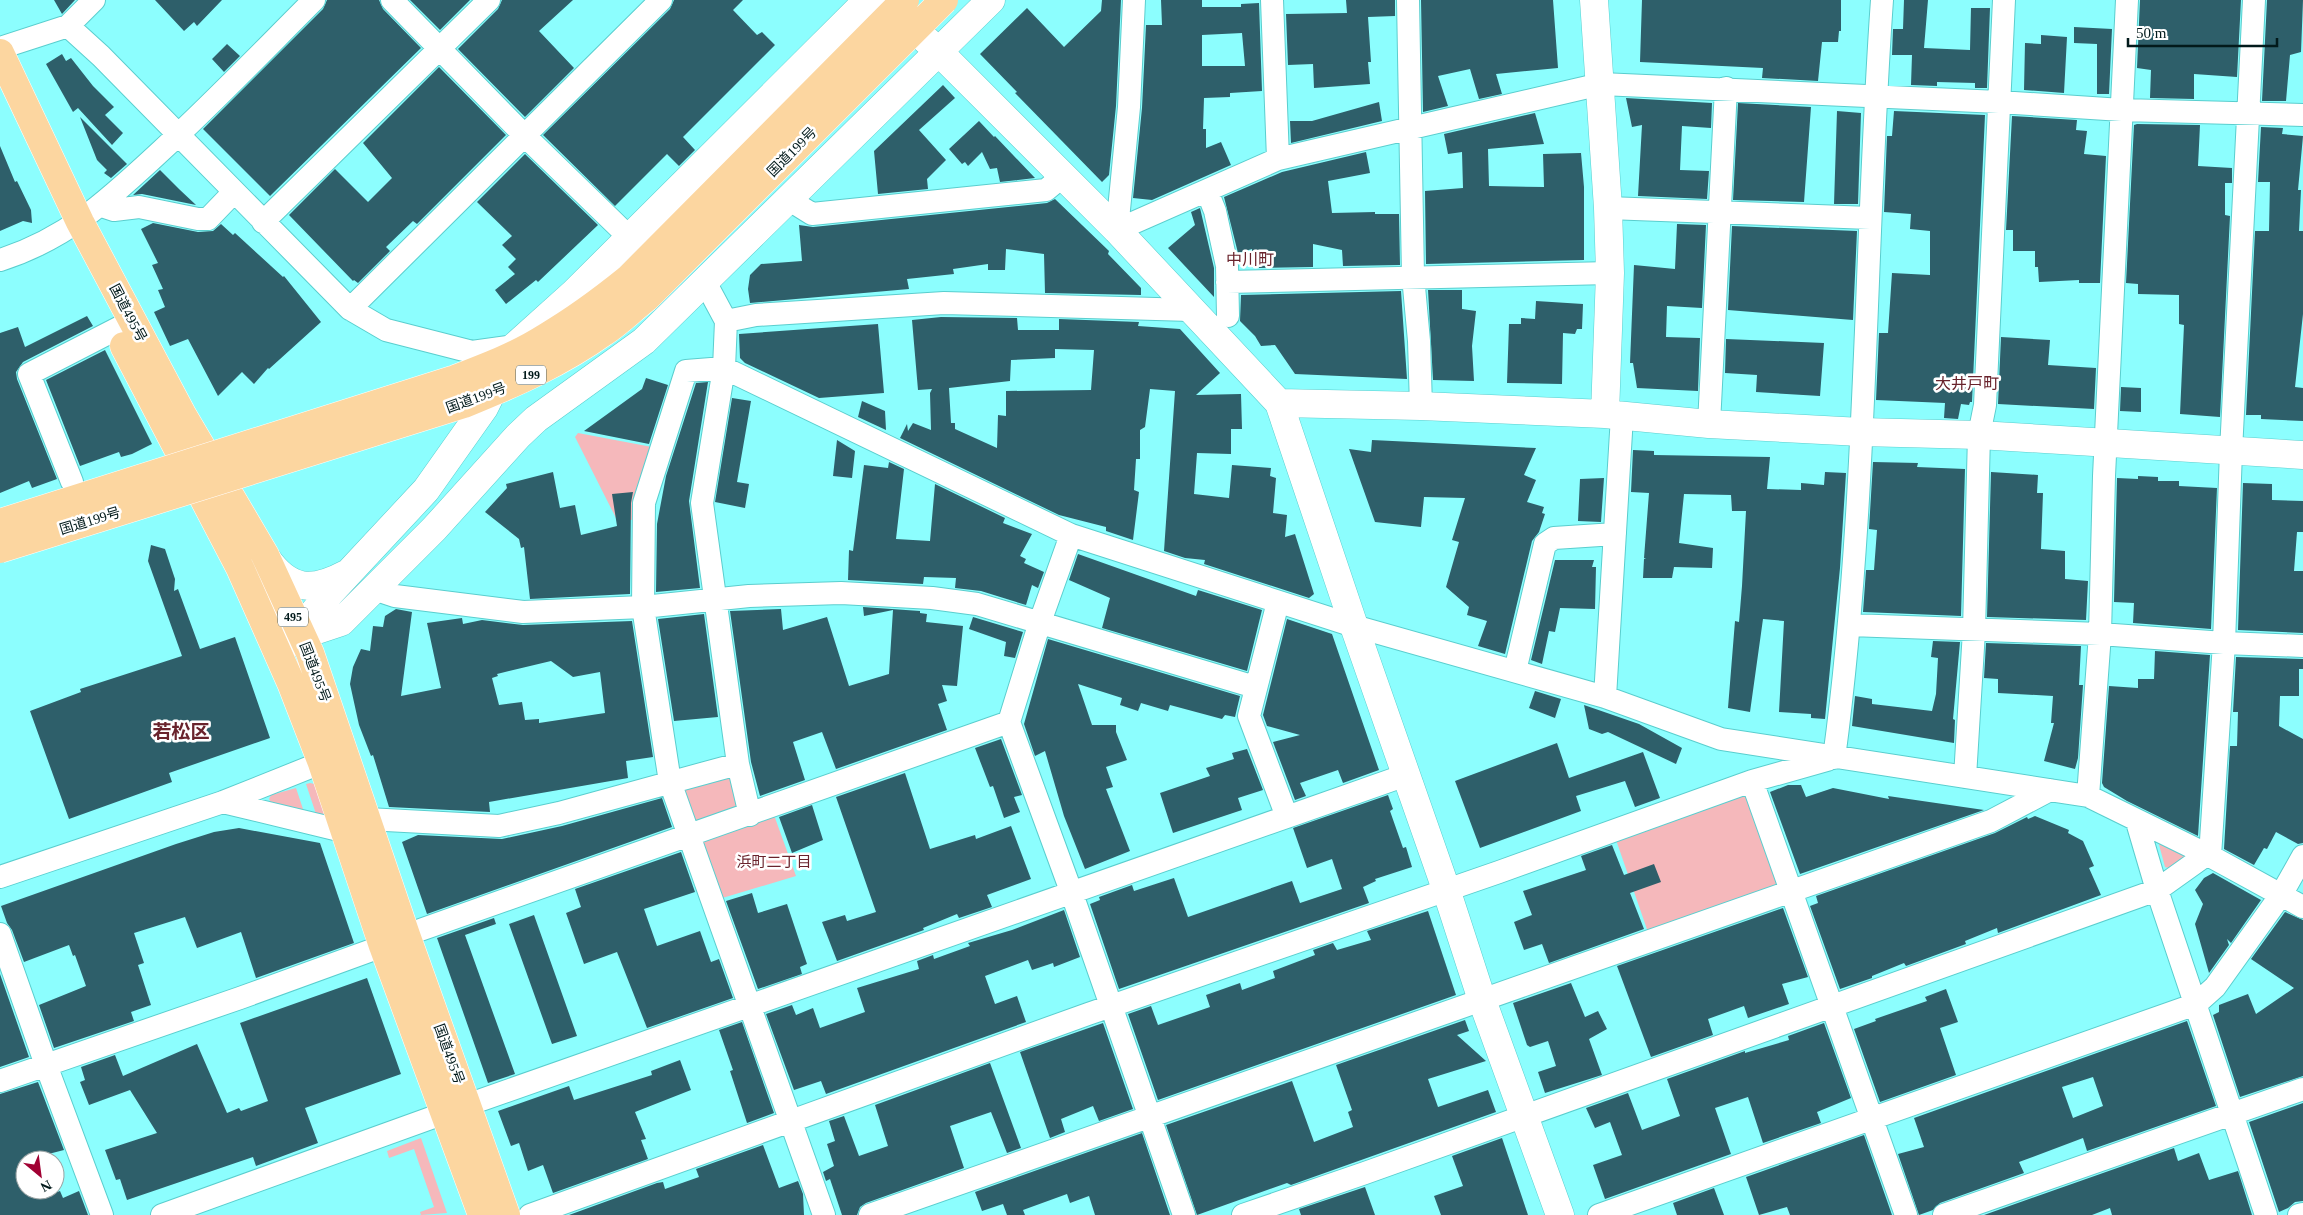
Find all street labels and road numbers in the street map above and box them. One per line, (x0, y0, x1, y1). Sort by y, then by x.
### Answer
street label: 国道199号 (764, 124, 820, 180)
street label: 国道495号 (107, 282, 149, 344)
road number: 199 (516, 366, 546, 384)
street label: 国道199号 (444, 380, 508, 416)
street label: 国道199号 (58, 505, 122, 537)
road number: 495 (278, 608, 308, 626)
street label: 国道495号 (297, 640, 333, 704)
street label: 国道495号 (431, 1022, 467, 1086)

